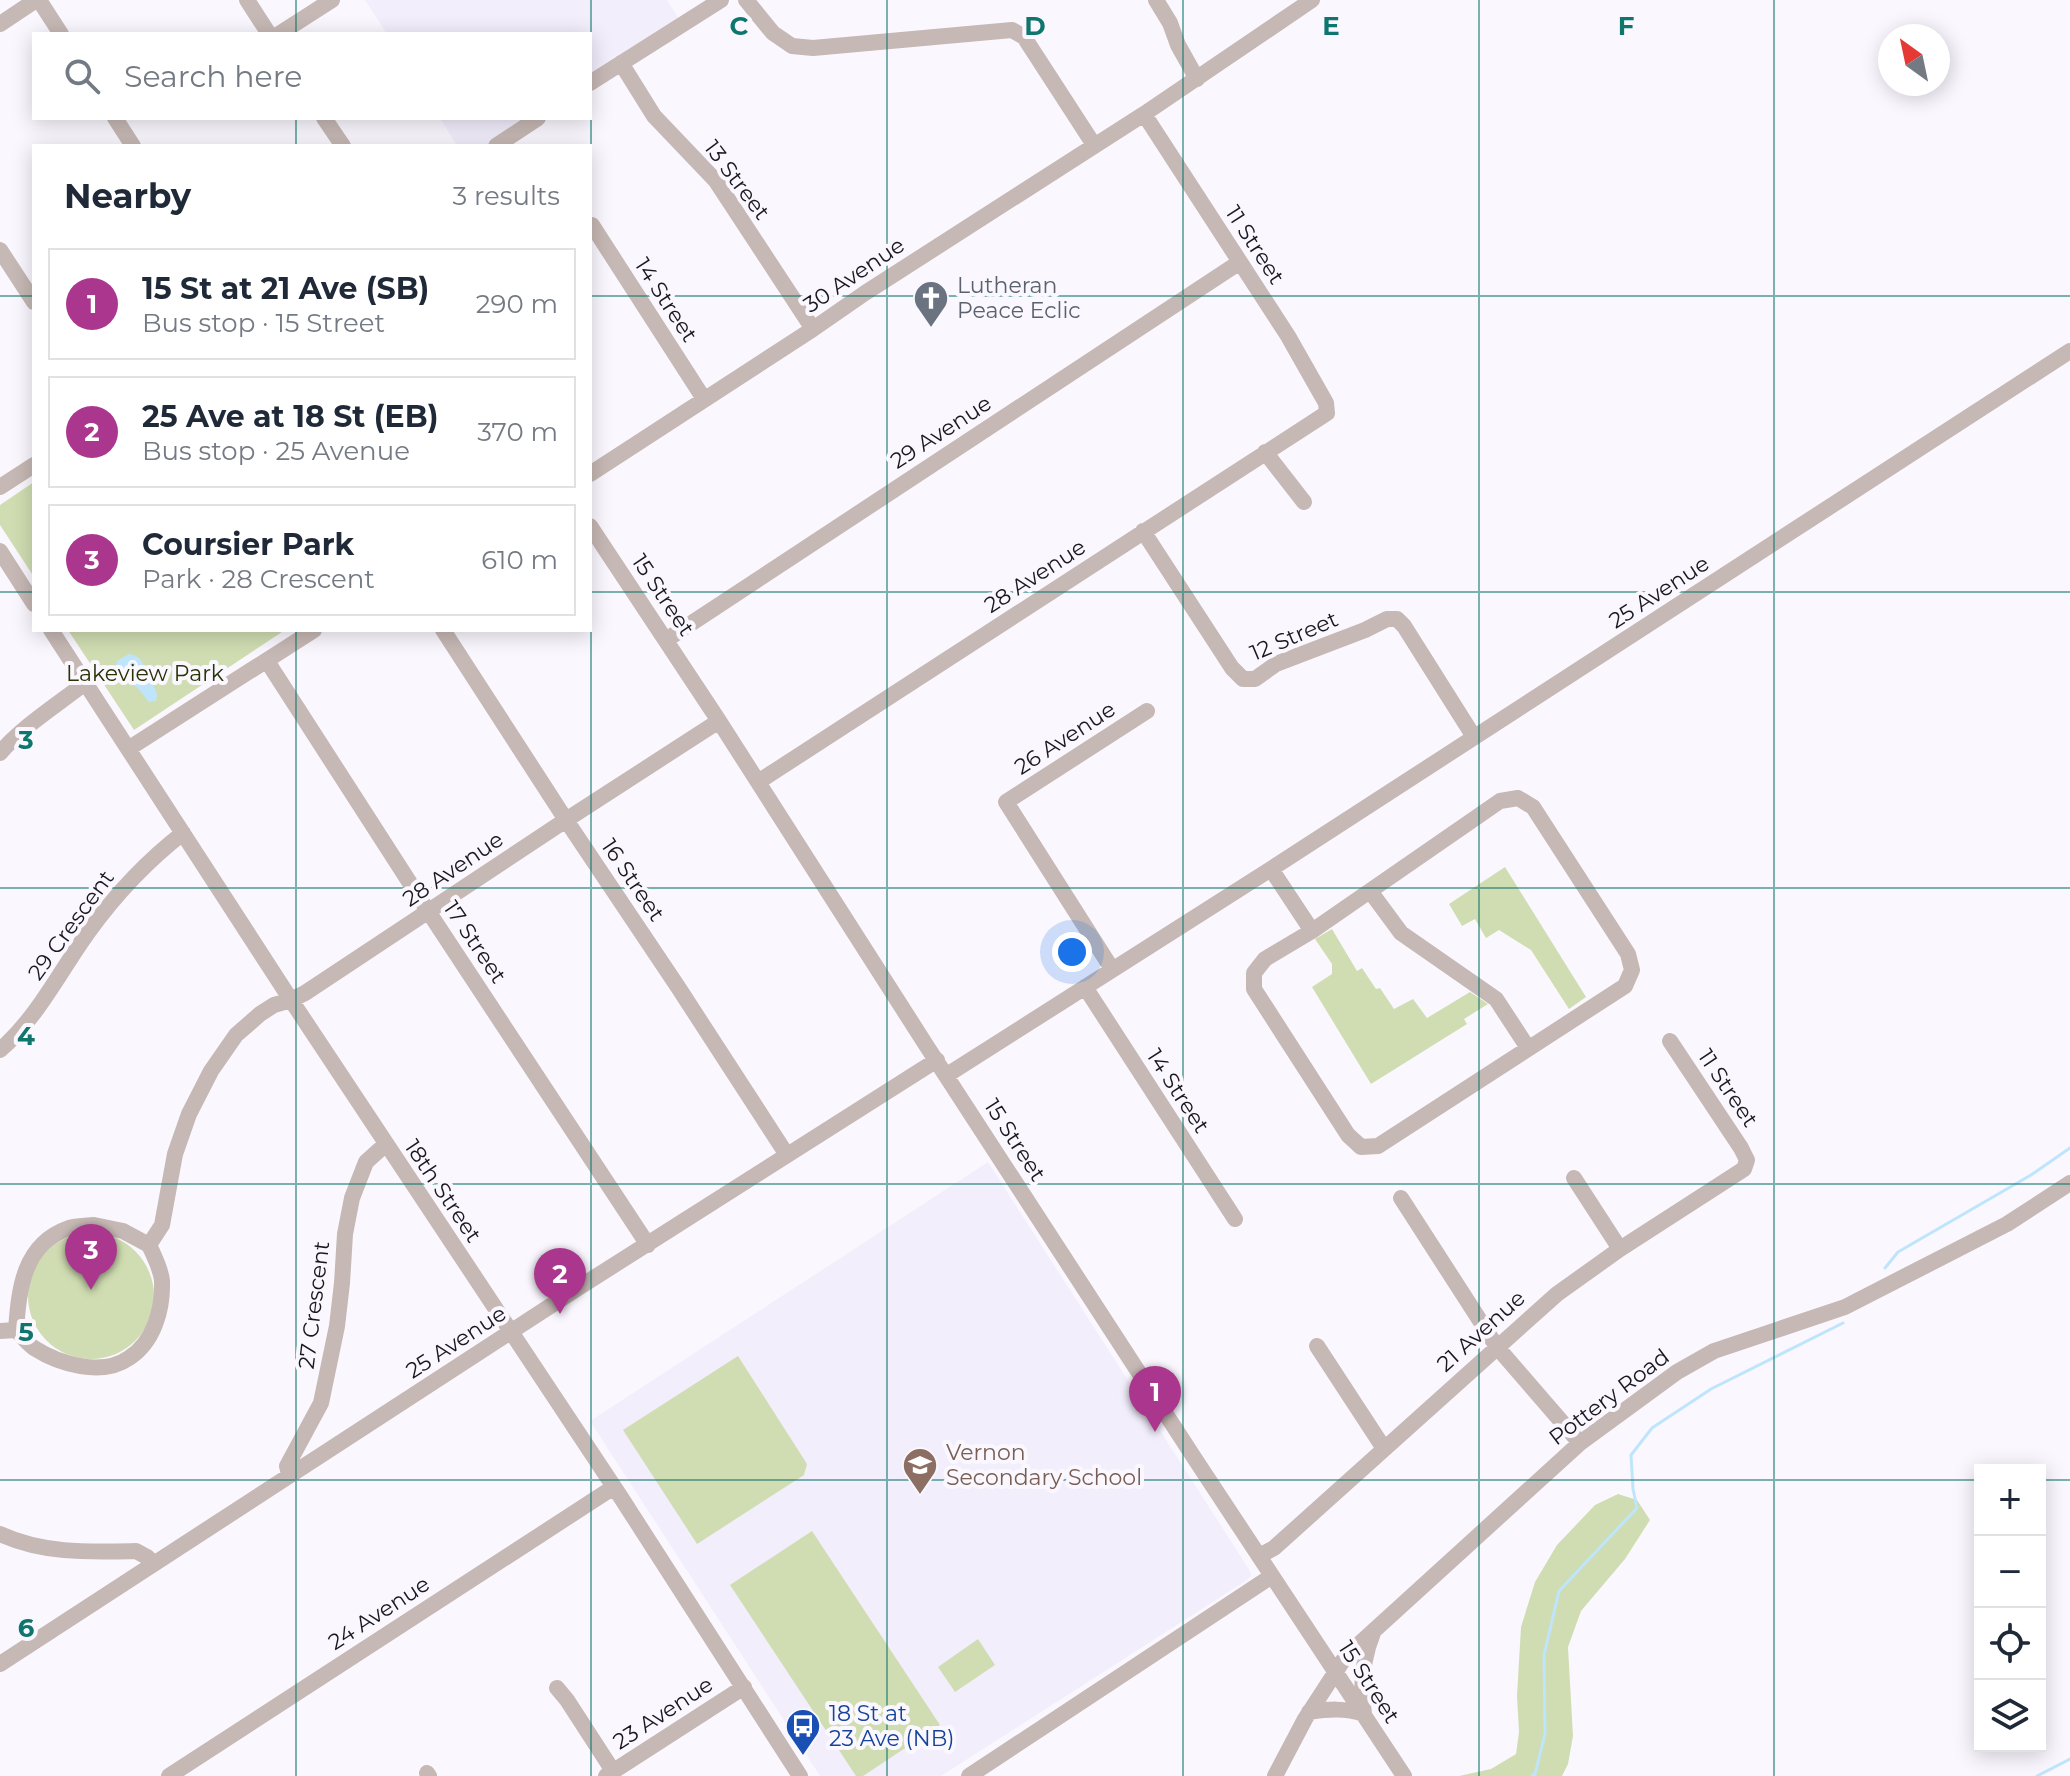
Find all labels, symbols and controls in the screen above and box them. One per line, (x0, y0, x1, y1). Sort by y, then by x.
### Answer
text: C (730, 10, 749, 42)
text: D (1024, 10, 1046, 42)
text: E (1322, 10, 1340, 42)
text: F (1618, 10, 1634, 42)
north arrow (1878, 24, 1950, 96)
search box (32, 32, 592, 120)
icon: search (60, 54, 104, 98)
text: Search here (124, 58, 302, 95)
street label: 13 Street (698, 135, 776, 225)
text: Nearby (64, 175, 191, 217)
text: 3 results (453, 180, 560, 212)
street label: 11 Street (1220, 201, 1290, 289)
street label: 30 Avenue (798, 231, 910, 319)
street label: 14 Street (629, 253, 703, 347)
text: 15 St at 21 Ave (SB) (142, 270, 429, 307)
place label: Lutheran Peace Eclic (957, 272, 1081, 324)
church icon: Lutheran Peace Eclic (912, 279, 950, 329)
text: 1 (87, 288, 97, 320)
text: 290 m (476, 288, 558, 320)
text: Bus stop · 15 Street (142, 307, 385, 339)
street label: 29 Avenue (886, 389, 996, 475)
text: 25 Ave at 18 St (EB) (142, 398, 438, 435)
text: 2 (84, 416, 100, 448)
text: 370 m (477, 416, 558, 448)
text: Bus stop · 25 Avenue (142, 435, 410, 467)
text: Coursier Park (142, 526, 354, 563)
street label: 28 Avenue (979, 533, 1091, 619)
text: 3 (84, 544, 100, 576)
text: 610 m (481, 544, 558, 576)
street label: 15 Street (626, 549, 700, 641)
street label: 25 Avenue (1604, 550, 1714, 634)
text: Park · 28 Crescent (142, 563, 375, 595)
street label: 12 Street (1246, 605, 1342, 667)
park label: Lakeview Park (66, 660, 225, 687)
street label: 26 Avenue (1010, 695, 1120, 781)
text: 3 (17, 724, 34, 756)
street label: 28 Avenue (398, 826, 508, 912)
street label: 16 Street (596, 834, 670, 926)
street label: 29 Crescent (22, 865, 120, 985)
street label: 17 Street (438, 896, 512, 988)
your location (1052, 932, 1092, 972)
text: 4 (17, 1020, 35, 1052)
street label: 14 Street (1141, 1044, 1215, 1138)
street label: 11 Street (1692, 1044, 1764, 1132)
street label: 15 Street (978, 1094, 1052, 1186)
street label: 18th Street (399, 1135, 487, 1248)
pin: 3 (65, 1224, 117, 1290)
street label: 27 Crescent (293, 1239, 335, 1370)
pin: 2 (534, 1248, 586, 1314)
street label: 21 Avenue (1431, 1284, 1531, 1378)
street label: 25 Avenue (401, 1300, 511, 1384)
text: 5 (18, 1316, 34, 1348)
street label: Pottery Road (1544, 1343, 1674, 1451)
pin: 1 (1129, 1366, 1181, 1432)
place label: Vernon Secondary School (946, 1439, 1142, 1491)
school or university icon: Vernon Secondary School (901, 1446, 939, 1496)
map controls (1974, 1464, 2046, 1752)
button: + (1974, 1464, 2046, 1536)
button: − (1974, 1536, 2046, 1608)
street label: 24 Avenue (323, 1570, 435, 1656)
button: locate (1974, 1608, 2046, 1680)
text: 6 (18, 1612, 35, 1644)
street label: 15 Street (1332, 1636, 1406, 1728)
street label: 23 Avenue (608, 1671, 718, 1755)
button: layers (1974, 1680, 2046, 1752)
place label: 18 St at 23 Ave (NB) (829, 1700, 954, 1752)
bus stop icon: 18 St at 23 Ave (NB) (784, 1707, 822, 1757)

